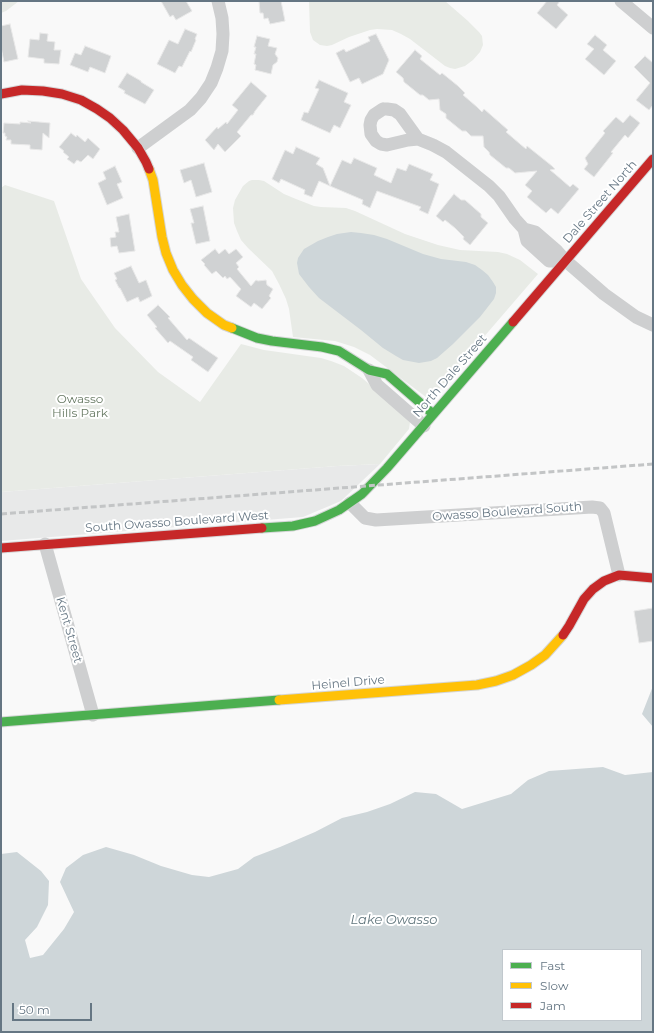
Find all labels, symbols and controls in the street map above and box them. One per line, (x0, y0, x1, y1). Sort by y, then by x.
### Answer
street label: Dale Street North (560, 158, 640, 246)
street label: North Dale Street (410, 332, 490, 420)
park label: Owasso Hills Park (52, 392, 108, 420)
street label: Owasso Boulevard South (432, 500, 582, 524)
street label: South Owasso Boulevard West (85, 508, 269, 536)
street label: Kent Street (53, 595, 85, 665)
street label: Heinel Drive (311, 673, 385, 693)
water label: Lake Owasso (351, 912, 437, 928)
legend (502, 949, 642, 1021)
text: Fast (540, 958, 565, 973)
text: Slow (540, 978, 569, 993)
scale bar (14, 995, 94, 1021)
text: Jam (540, 998, 566, 1013)
text: 50 m (19, 1002, 50, 1017)

